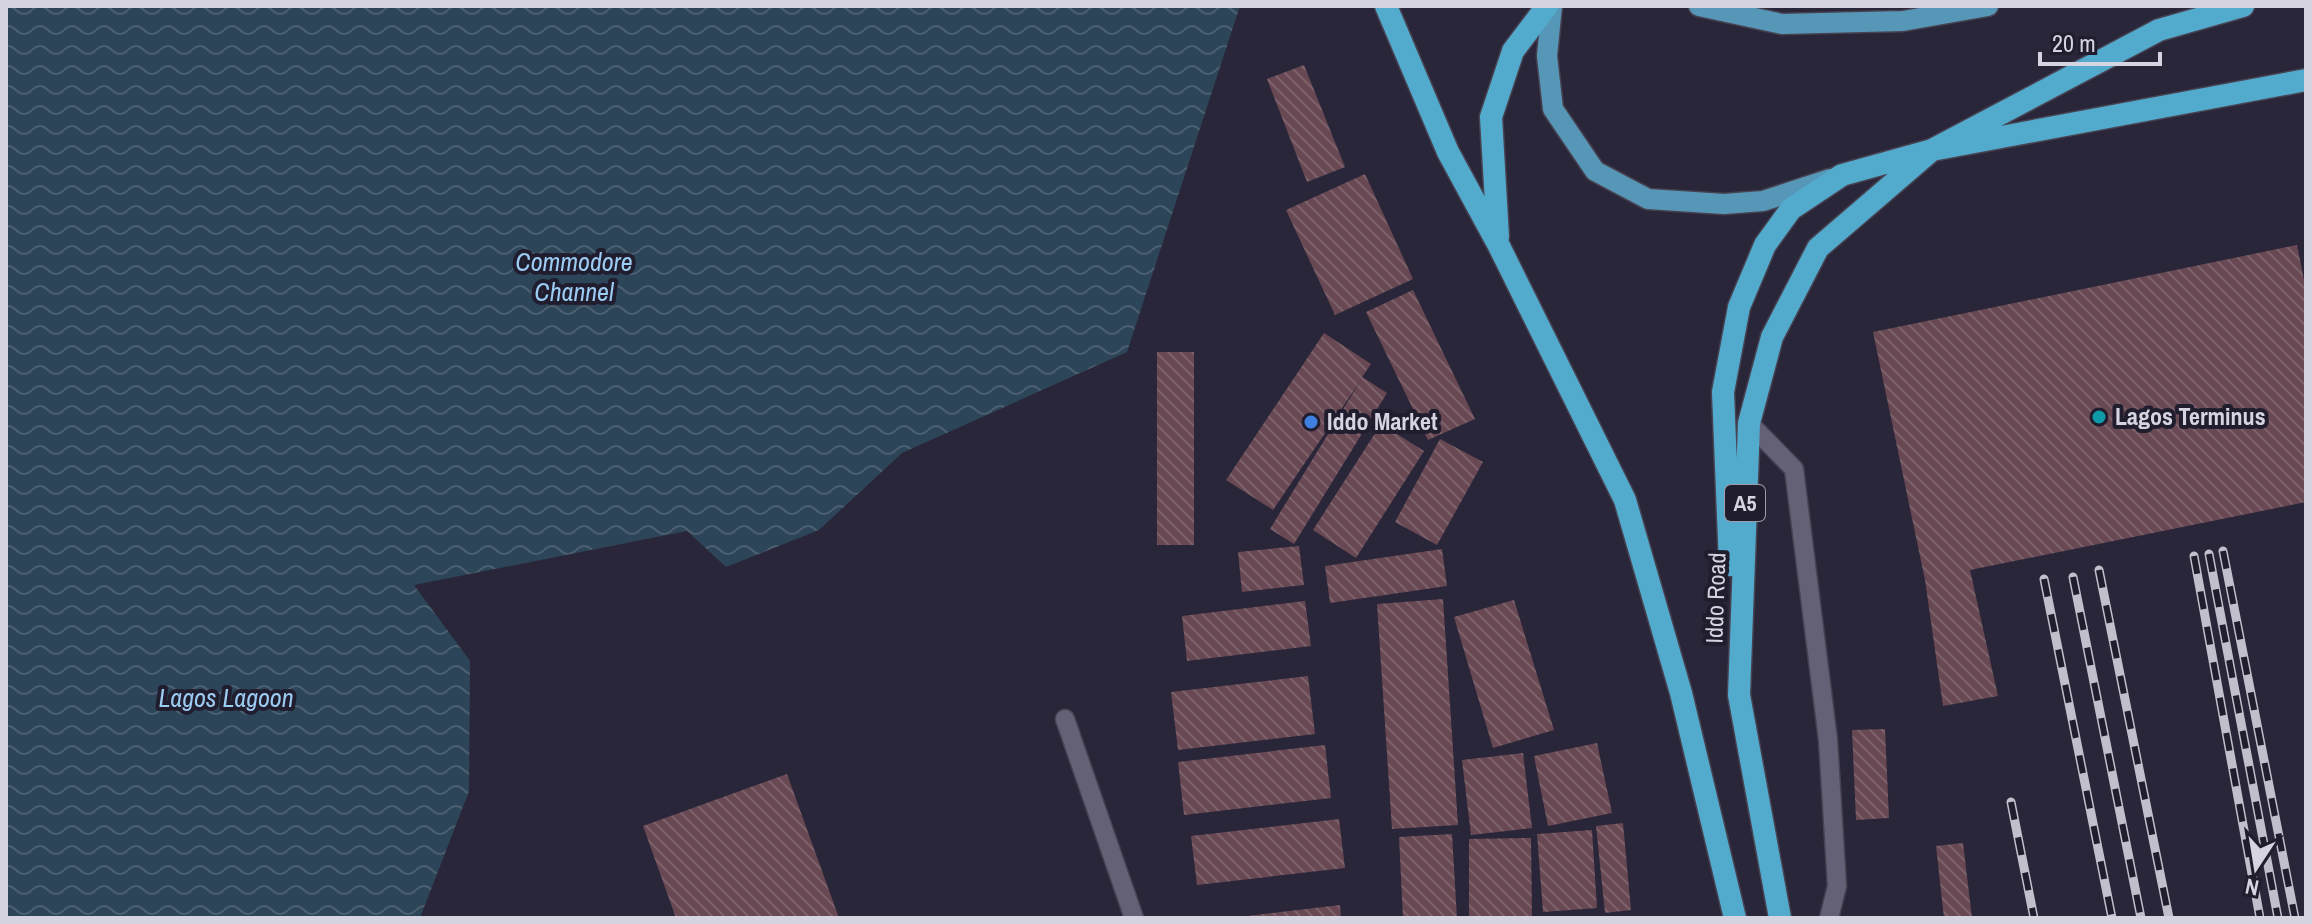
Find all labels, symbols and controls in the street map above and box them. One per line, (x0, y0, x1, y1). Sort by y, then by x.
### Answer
scale bar (2040, 16, 2160, 66)
text: 20 m (2052, 27, 2096, 59)
water label: Commodore Channel (515, 244, 633, 309)
place label: Lagos Terminus (2115, 400, 2266, 432)
place label: Iddo Market (1327, 405, 1438, 437)
marker: Lagos Terminus (2090, 408, 2108, 426)
marker: Iddo Market (1302, 413, 1320, 431)
road number: A5 (1725, 485, 1765, 521)
street label: Iddo Road (1697, 552, 1733, 644)
water label: Lagos Lagoon (158, 680, 294, 715)
north arrow (2216, 828, 2296, 908)
text: N (2242, 872, 2261, 904)

